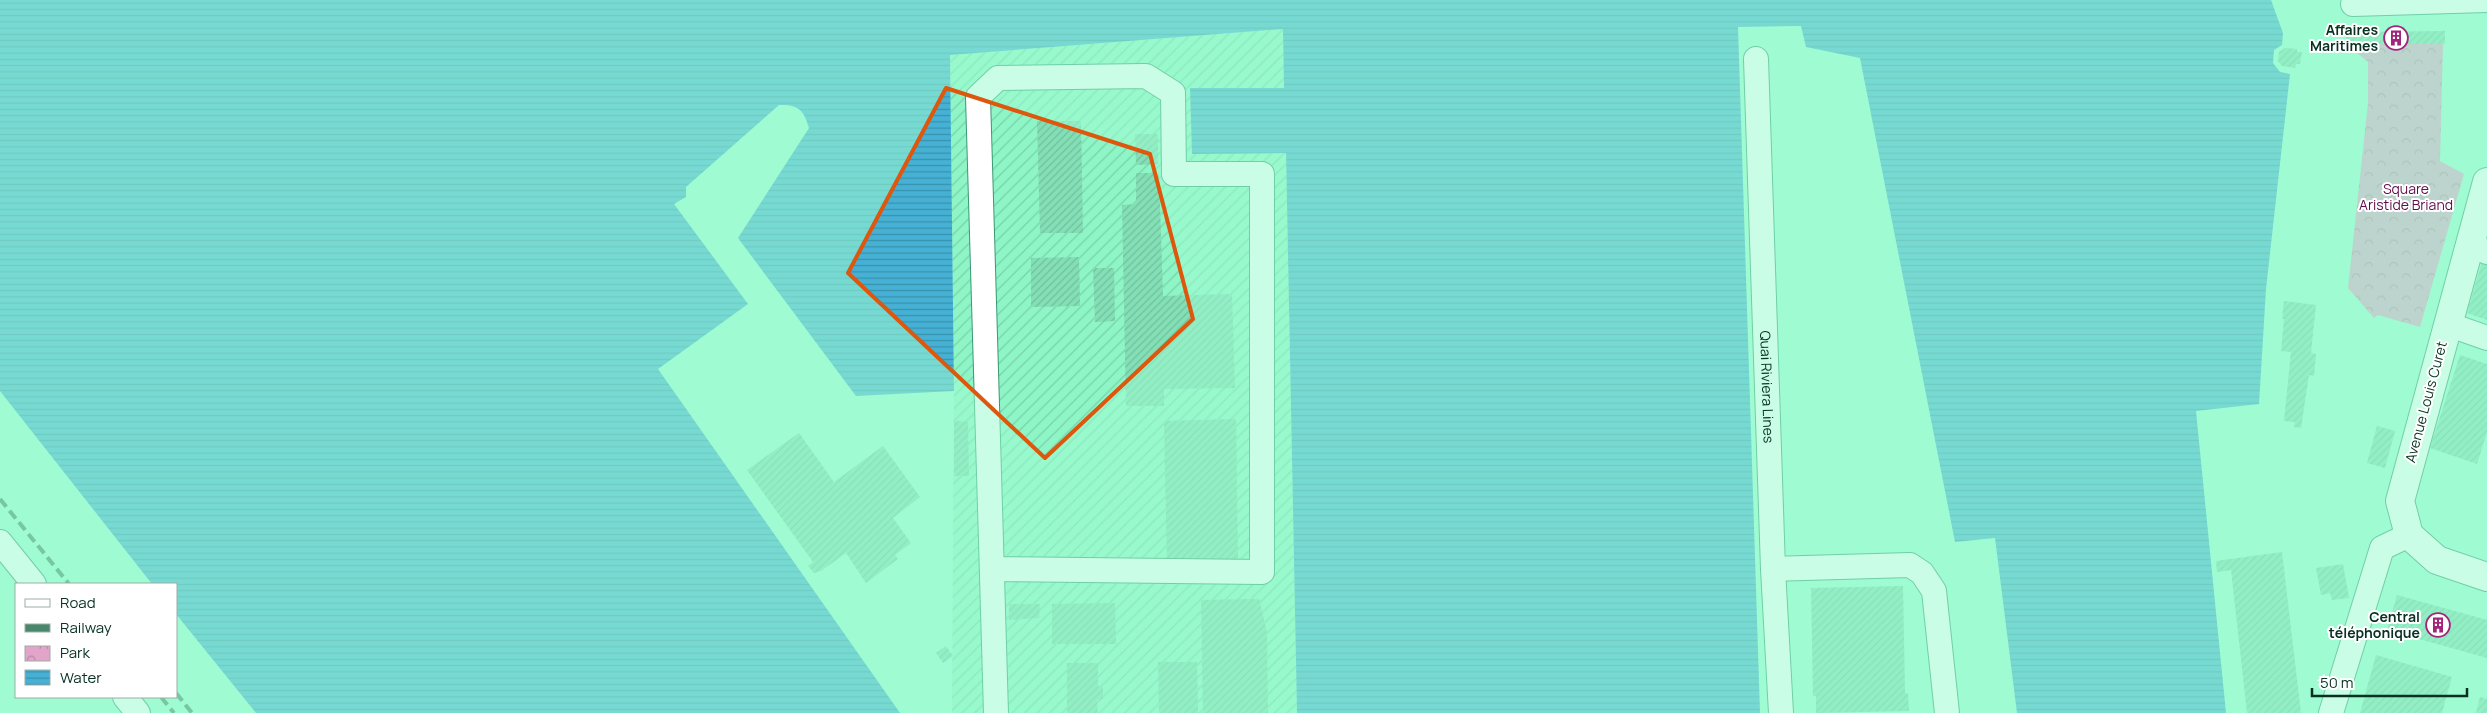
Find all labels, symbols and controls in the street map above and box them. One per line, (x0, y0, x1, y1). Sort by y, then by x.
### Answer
place label: Affaires Maritimes (2310, 20, 2378, 55)
building icon: Affaires Maritimes (2383, 25, 2409, 51)
park label: Square Aristide Briand (2359, 179, 2453, 214)
street label: Quai Riviera Lines (1756, 330, 1779, 443)
street label: Avenue Louis Curet (2400, 339, 2451, 465)
legend (15, 583, 178, 698)
text: Road (60, 592, 96, 613)
place label: Central téléphonique (2329, 607, 2420, 642)
building icon: Central téléphonique (2425, 612, 2451, 638)
text: Railway (60, 617, 112, 638)
text: Park (60, 642, 90, 663)
scale bar (2312, 666, 2467, 698)
text: Water (60, 667, 102, 688)
text: 50 m (2320, 672, 2354, 693)

